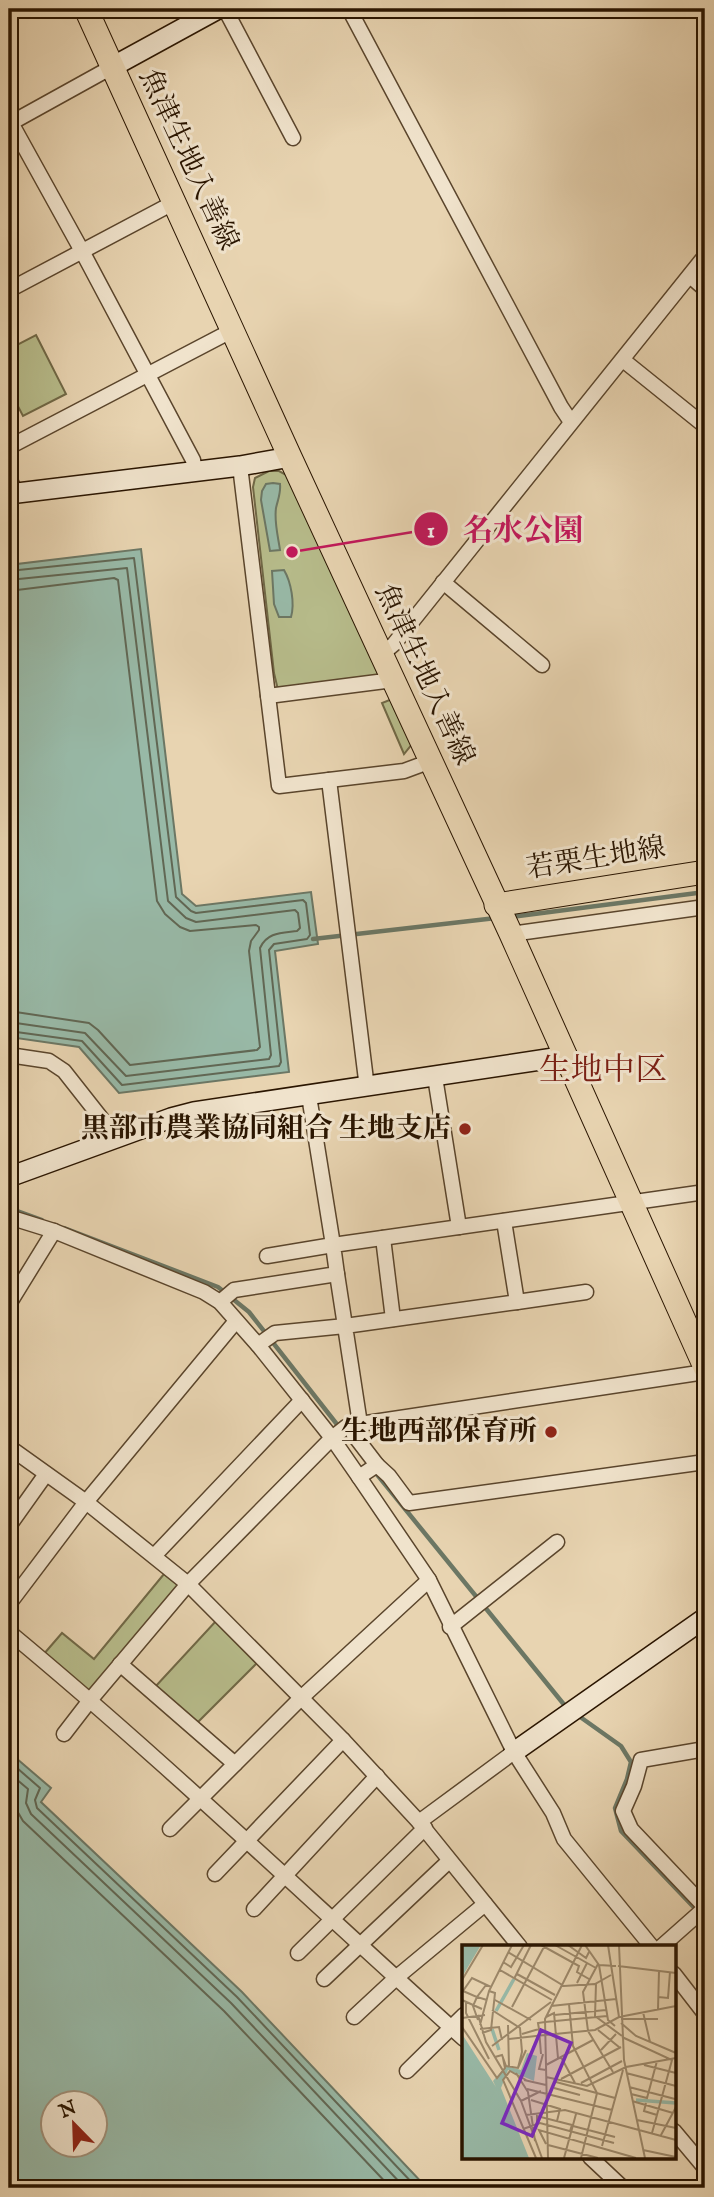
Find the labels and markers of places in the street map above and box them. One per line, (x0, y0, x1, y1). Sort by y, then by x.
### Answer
callout: 名水公園 (414, 504, 597, 555)
place label: 黒部市農業協同組合 生地支店 (81, 1112, 451, 1147)
marker: 黒部市農業協同組合 生地支店 (457, 1121, 473, 1137)
place label: 生地西部保育所 (341, 1415, 537, 1450)
marker: 生地西部保育所 (543, 1424, 559, 1440)

